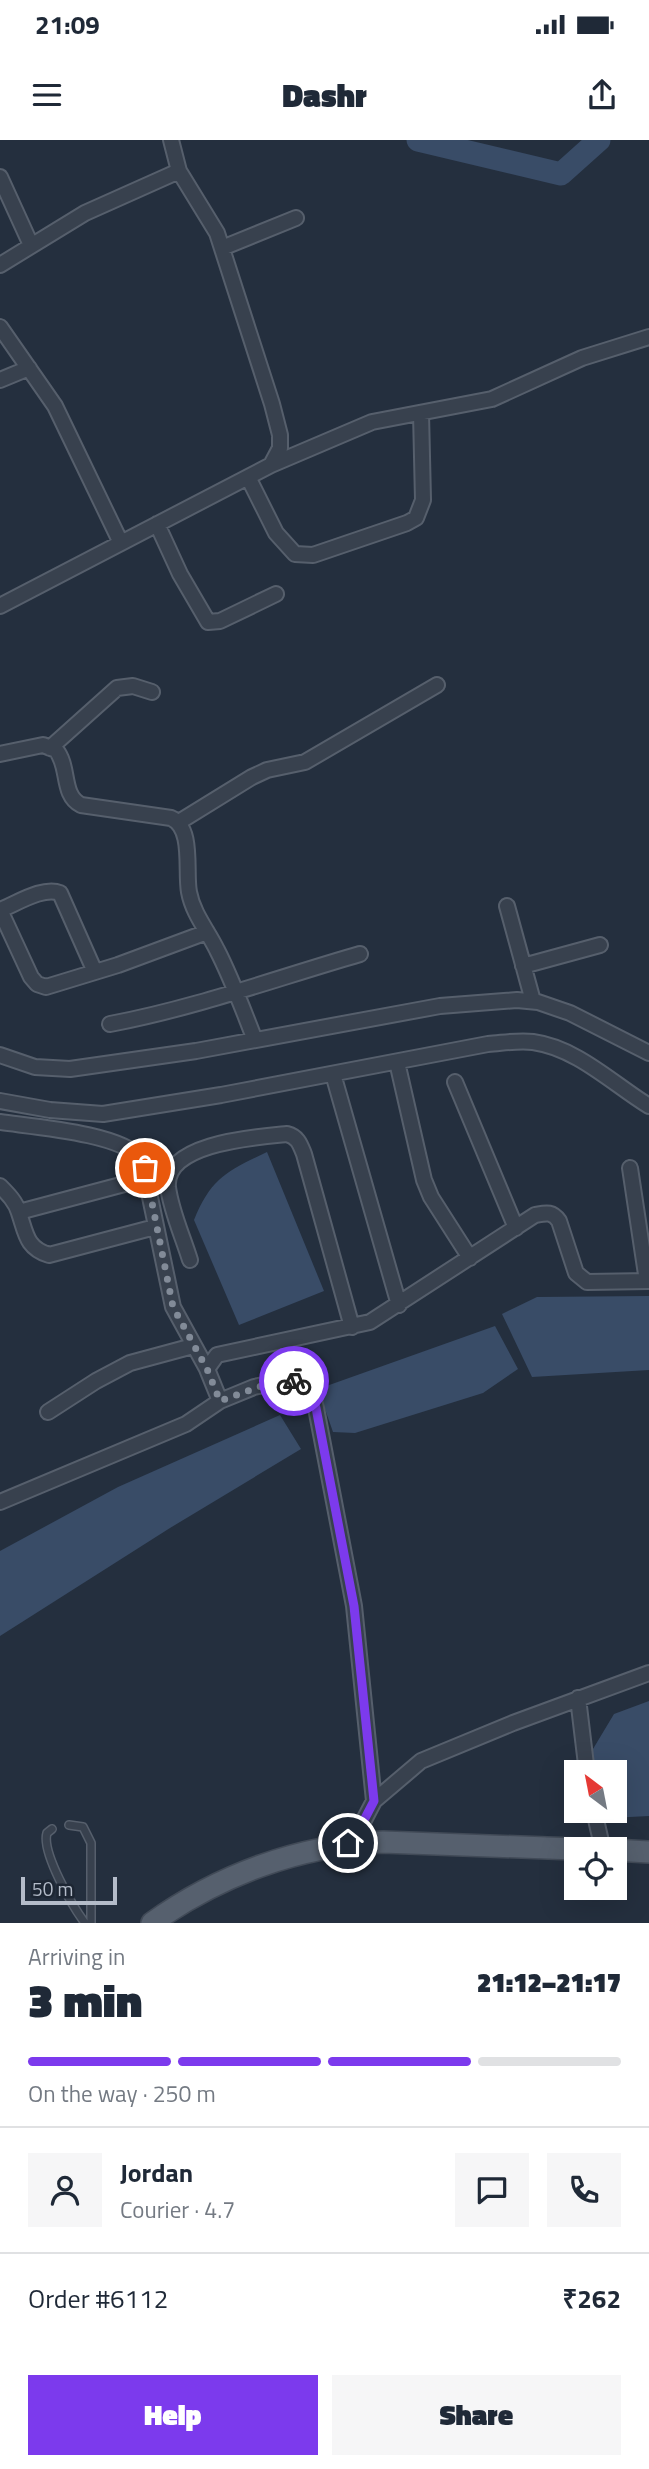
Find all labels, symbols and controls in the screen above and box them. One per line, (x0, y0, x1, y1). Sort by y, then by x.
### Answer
text: 21:09 (35, 5, 100, 44)
text: Dashr (282, 71, 367, 119)
icon: menu (28, 76, 66, 114)
icon: share (583, 76, 621, 114)
pin (115, 1138, 175, 1198)
icon: bag (126, 1149, 164, 1187)
courier (259, 1346, 329, 1416)
icon: bike (275, 1362, 313, 1400)
north arrow (564, 1760, 626, 1824)
map controls (564, 1760, 627, 1900)
pin (318, 1813, 378, 1873)
icon: home (329, 1824, 367, 1862)
button: locate (564, 1837, 627, 1900)
scale bar (21, 1874, 117, 1906)
text: 50 m (32, 1874, 73, 1903)
text: Arriving in (28, 1939, 125, 1974)
text: 21:12–21:17 (477, 1963, 621, 2002)
text: 3 min (28, 1965, 142, 2035)
text: On the way · 250 m (28, 2076, 216, 2111)
button: person (28, 2153, 102, 2227)
text: Jordan (120, 2153, 193, 2192)
button: chat (455, 2153, 529, 2227)
button: phone (547, 2153, 621, 2227)
text: Courier · 4.7 (120, 2192, 235, 2227)
text: Order #6112 (28, 2279, 168, 2318)
text: ₹262 (562, 2279, 621, 2318)
button: Help (28, 2375, 318, 2455)
button: Share (332, 2375, 621, 2455)

